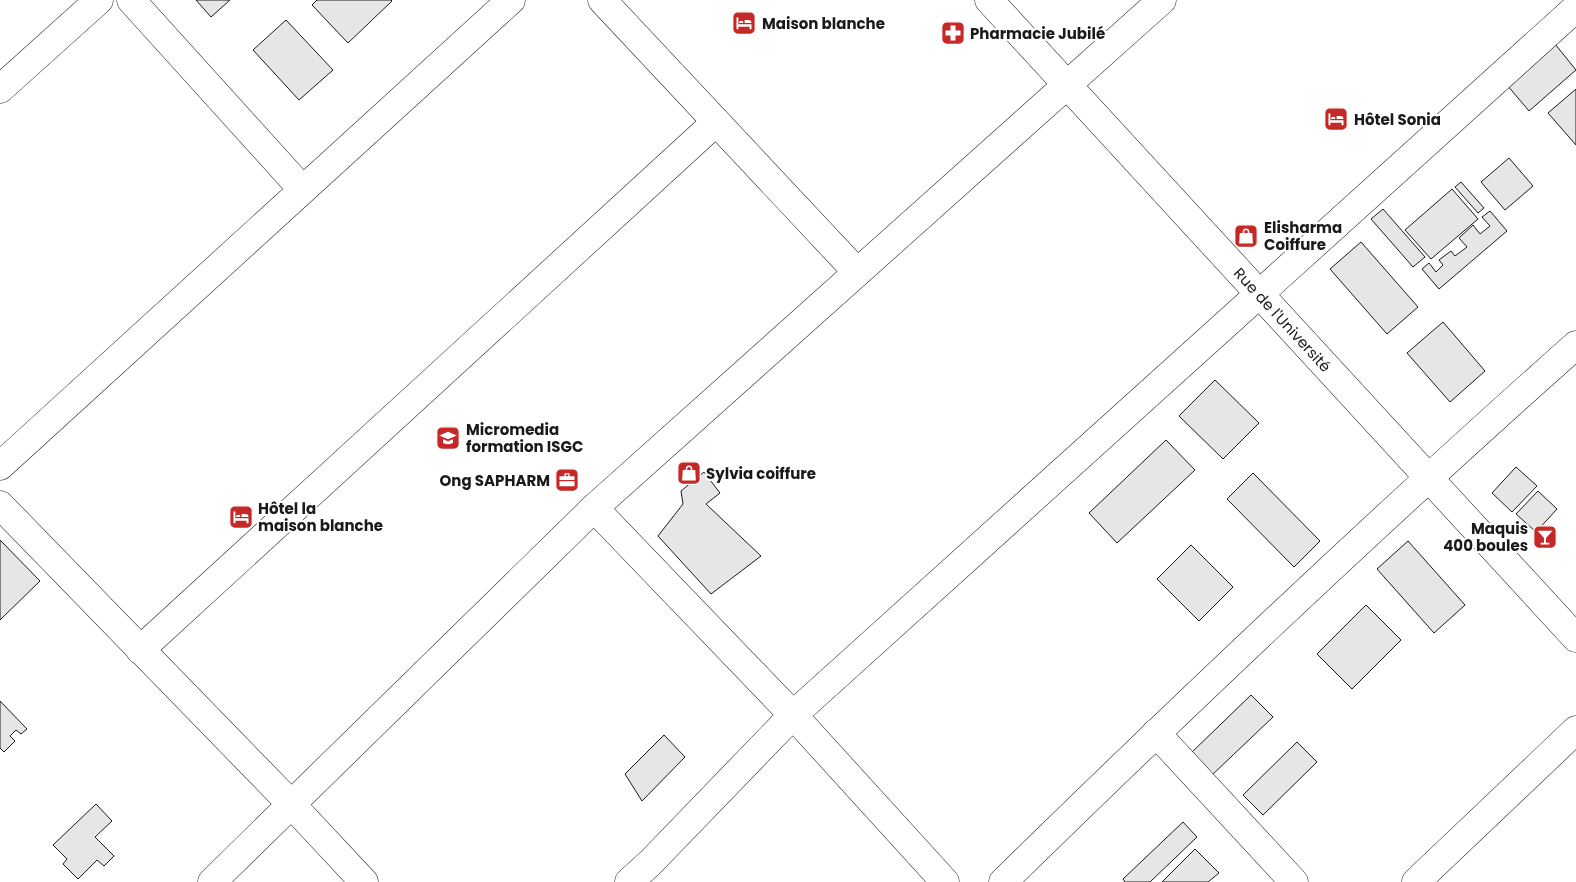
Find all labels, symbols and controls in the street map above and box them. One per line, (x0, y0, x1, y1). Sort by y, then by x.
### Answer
hotel icon: Maison blanche (731, 10, 757, 36)
place label: Maison blanche (762, 13, 885, 34)
pharmacy icon: Pharmacie Jubilé (940, 20, 966, 46)
place label: Pharmacie Jubilé (970, 23, 1105, 44)
hotel icon: Hôtel Sonia (1323, 106, 1349, 132)
place label: Hôtel Sonia (1354, 109, 1441, 130)
place label: Elisharma Coiffure (1264, 217, 1342, 255)
shop icon: Elisharma Coiffure (1233, 223, 1259, 249)
street label: Rue de l'Université (1230, 263, 1336, 376)
place label: Micromedia formation ISGC (466, 419, 583, 457)
school or university icon: Micromedia formation ISGC (435, 425, 461, 451)
shop icon: Sylvia coiffure (676, 460, 702, 486)
place label: Sylvia coiffure (706, 463, 816, 484)
office icon: Ong SAPHARM (554, 467, 580, 493)
place label: Ong SAPHARM (440, 470, 550, 491)
place label: Hôtel la maison blanche (258, 498, 383, 536)
hotel icon: Hôtel la maison blanche (228, 504, 254, 530)
place label: Maquis 400 boules (1443, 518, 1528, 556)
bar icon: Maquis 400 boules (1532, 524, 1558, 550)

